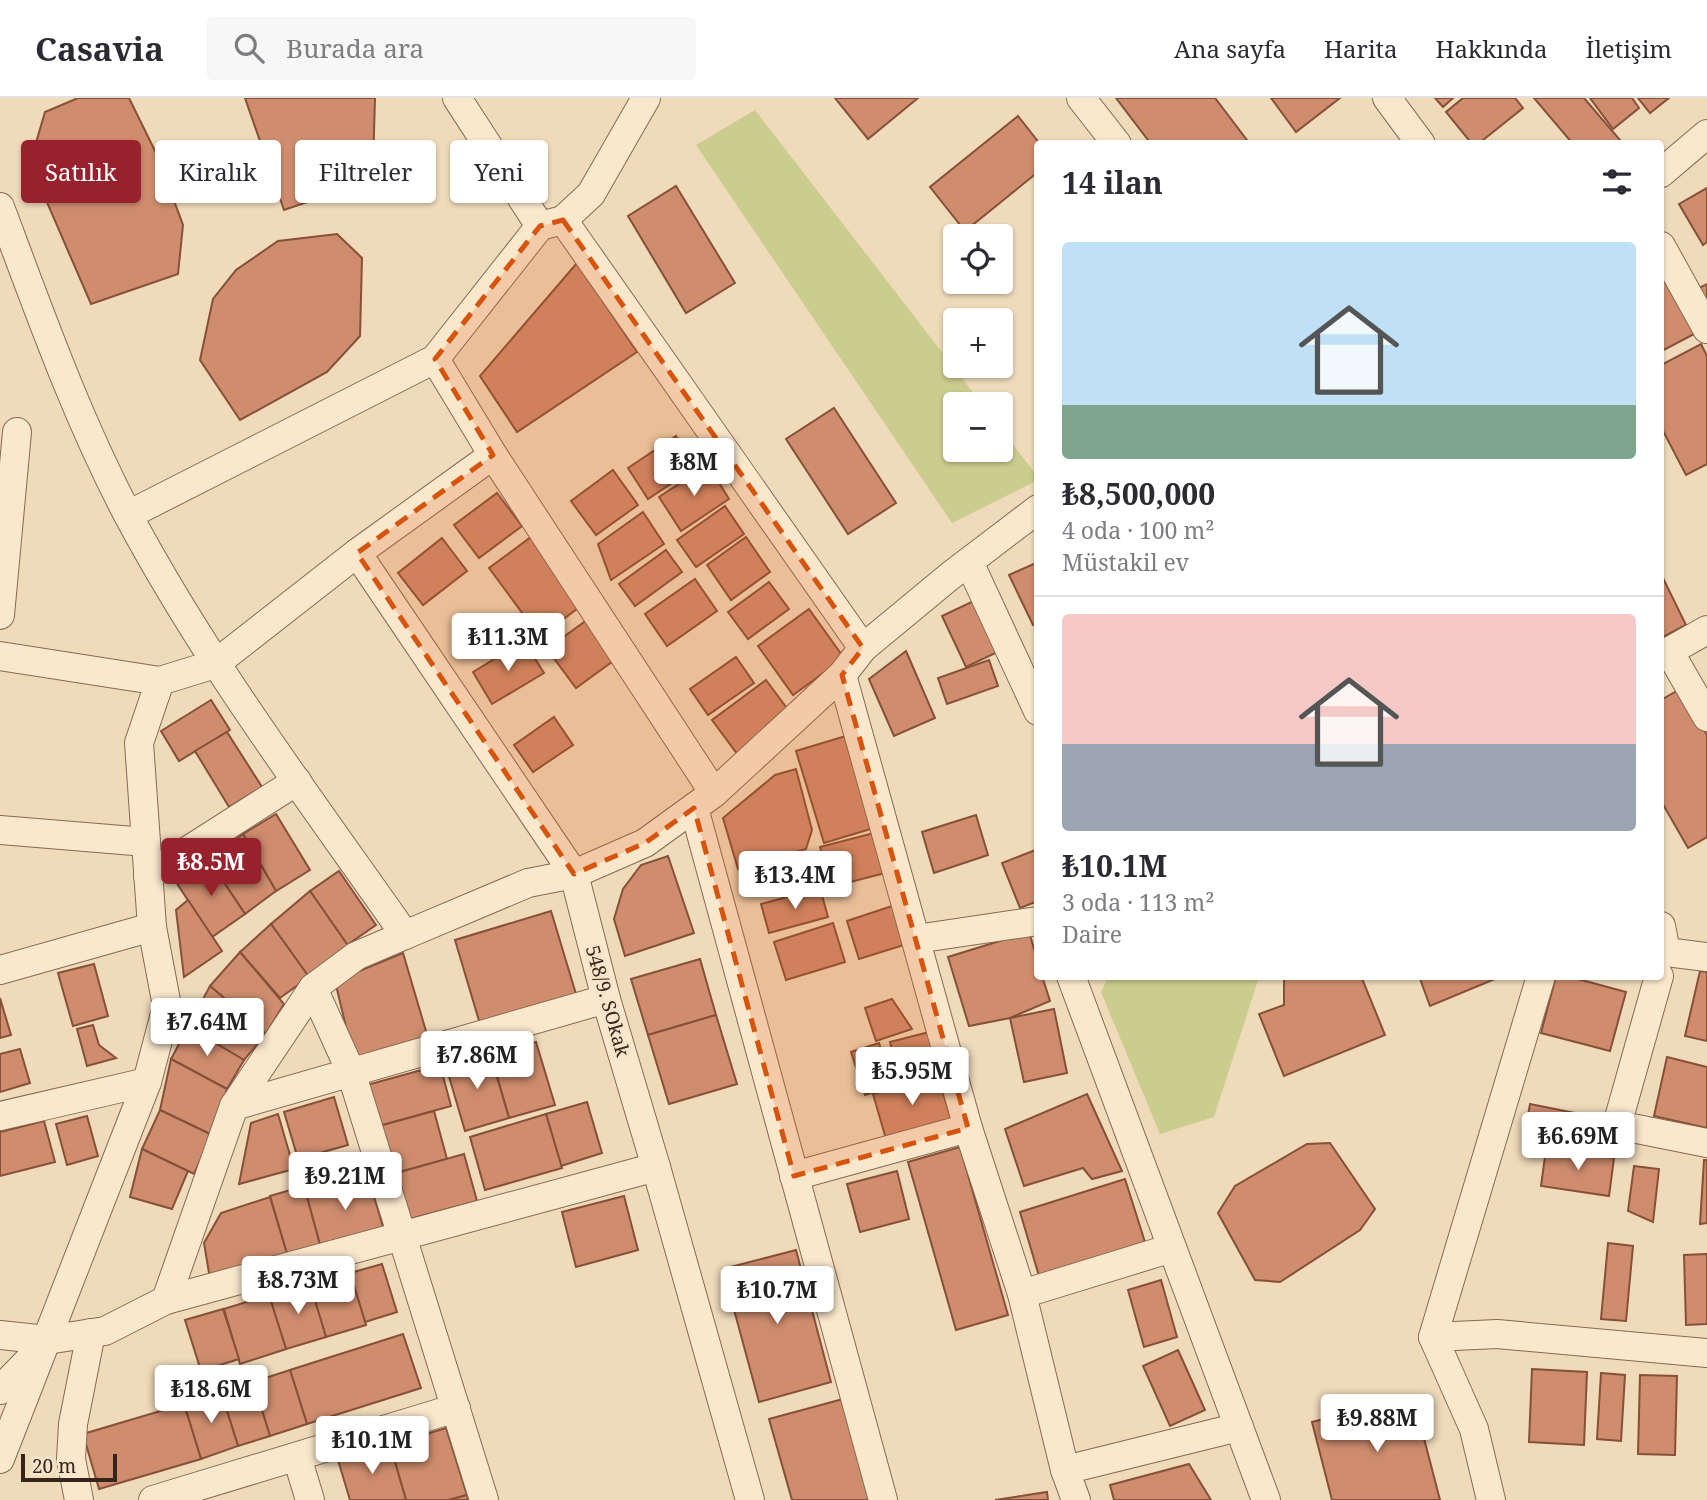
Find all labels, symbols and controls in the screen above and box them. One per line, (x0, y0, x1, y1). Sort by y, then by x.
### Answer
search box (206, 17, 696, 80)
text: Casavia (35, 26, 164, 71)
icon: search (230, 29, 268, 67)
text: Burada ara (286, 30, 424, 66)
text: Ana sayfa (1174, 32, 1286, 65)
text: Harita (1324, 32, 1398, 65)
text: Hakkında (1436, 32, 1548, 65)
text: İletişim (1586, 32, 1672, 65)
chip: Satılık (21, 140, 141, 203)
chip: Kiralık (155, 140, 281, 203)
chip: Filtreler (295, 140, 436, 203)
chip: Yeni (450, 140, 548, 203)
text: 14 ilan (1062, 162, 1163, 203)
icon: filters (1598, 163, 1636, 201)
map controls (943, 224, 1013, 462)
button: locate (943, 224, 1013, 294)
icon: home (1286, 287, 1412, 413)
button: + (943, 308, 1013, 378)
button: − (943, 392, 1013, 462)
pin: ₺8M (660, 438, 728, 498)
text: ₺8M (670, 445, 718, 477)
text: ₺8,500,000 (1062, 473, 1215, 514)
text: 4 oda · 100 m² (1062, 514, 1214, 546)
text: Müstakil ev (1062, 546, 1189, 578)
pin: ₺11.3M (451, 614, 565, 673)
text: ₺11.3M (468, 620, 548, 652)
icon: home (1286, 659, 1412, 785)
pin: ₺8.5M (162, 838, 260, 898)
text: ₺8.5M (177, 845, 245, 877)
text: ₺10.1M (1062, 845, 1167, 886)
pin: ₺13.4M (738, 852, 852, 911)
text: ₺13.4M (755, 858, 835, 890)
text: 3 oda · 113 m² (1062, 886, 1214, 918)
text: Daire (1062, 918, 1122, 950)
street label: 548/9. SOkak (580, 942, 637, 1061)
pin: ₺7.64M (150, 998, 264, 1058)
text: ₺7.64M (167, 1005, 247, 1037)
pin: ₺7.86M (420, 1032, 534, 1091)
text: ₺7.86M (437, 1038, 517, 1070)
pin: ₺5.95M (855, 1048, 969, 1107)
text: ₺5.95M (872, 1054, 952, 1086)
pin: ₺6.69M (1521, 1112, 1635, 1172)
text: ₺6.69M (1538, 1119, 1618, 1151)
pin: ₺9.21M (288, 1152, 402, 1212)
text: ₺9.21M (305, 1159, 385, 1191)
pin: ₺8.73M (241, 1256, 355, 1316)
text: ₺8.73M (258, 1263, 338, 1295)
pin: ₺10.7M (720, 1266, 834, 1326)
text: ₺10.7M (737, 1273, 817, 1305)
pin: ₺18.6M (154, 1366, 268, 1425)
text: ₺18.6M (171, 1372, 251, 1404)
pin: ₺9.88M (1320, 1394, 1434, 1454)
text: ₺9.88M (1337, 1401, 1417, 1433)
pin: ₺10.1M (315, 1416, 429, 1476)
text: ₺10.1M (332, 1423, 412, 1455)
scale bar (21, 1451, 117, 1483)
text: 20 m (32, 1453, 76, 1479)

